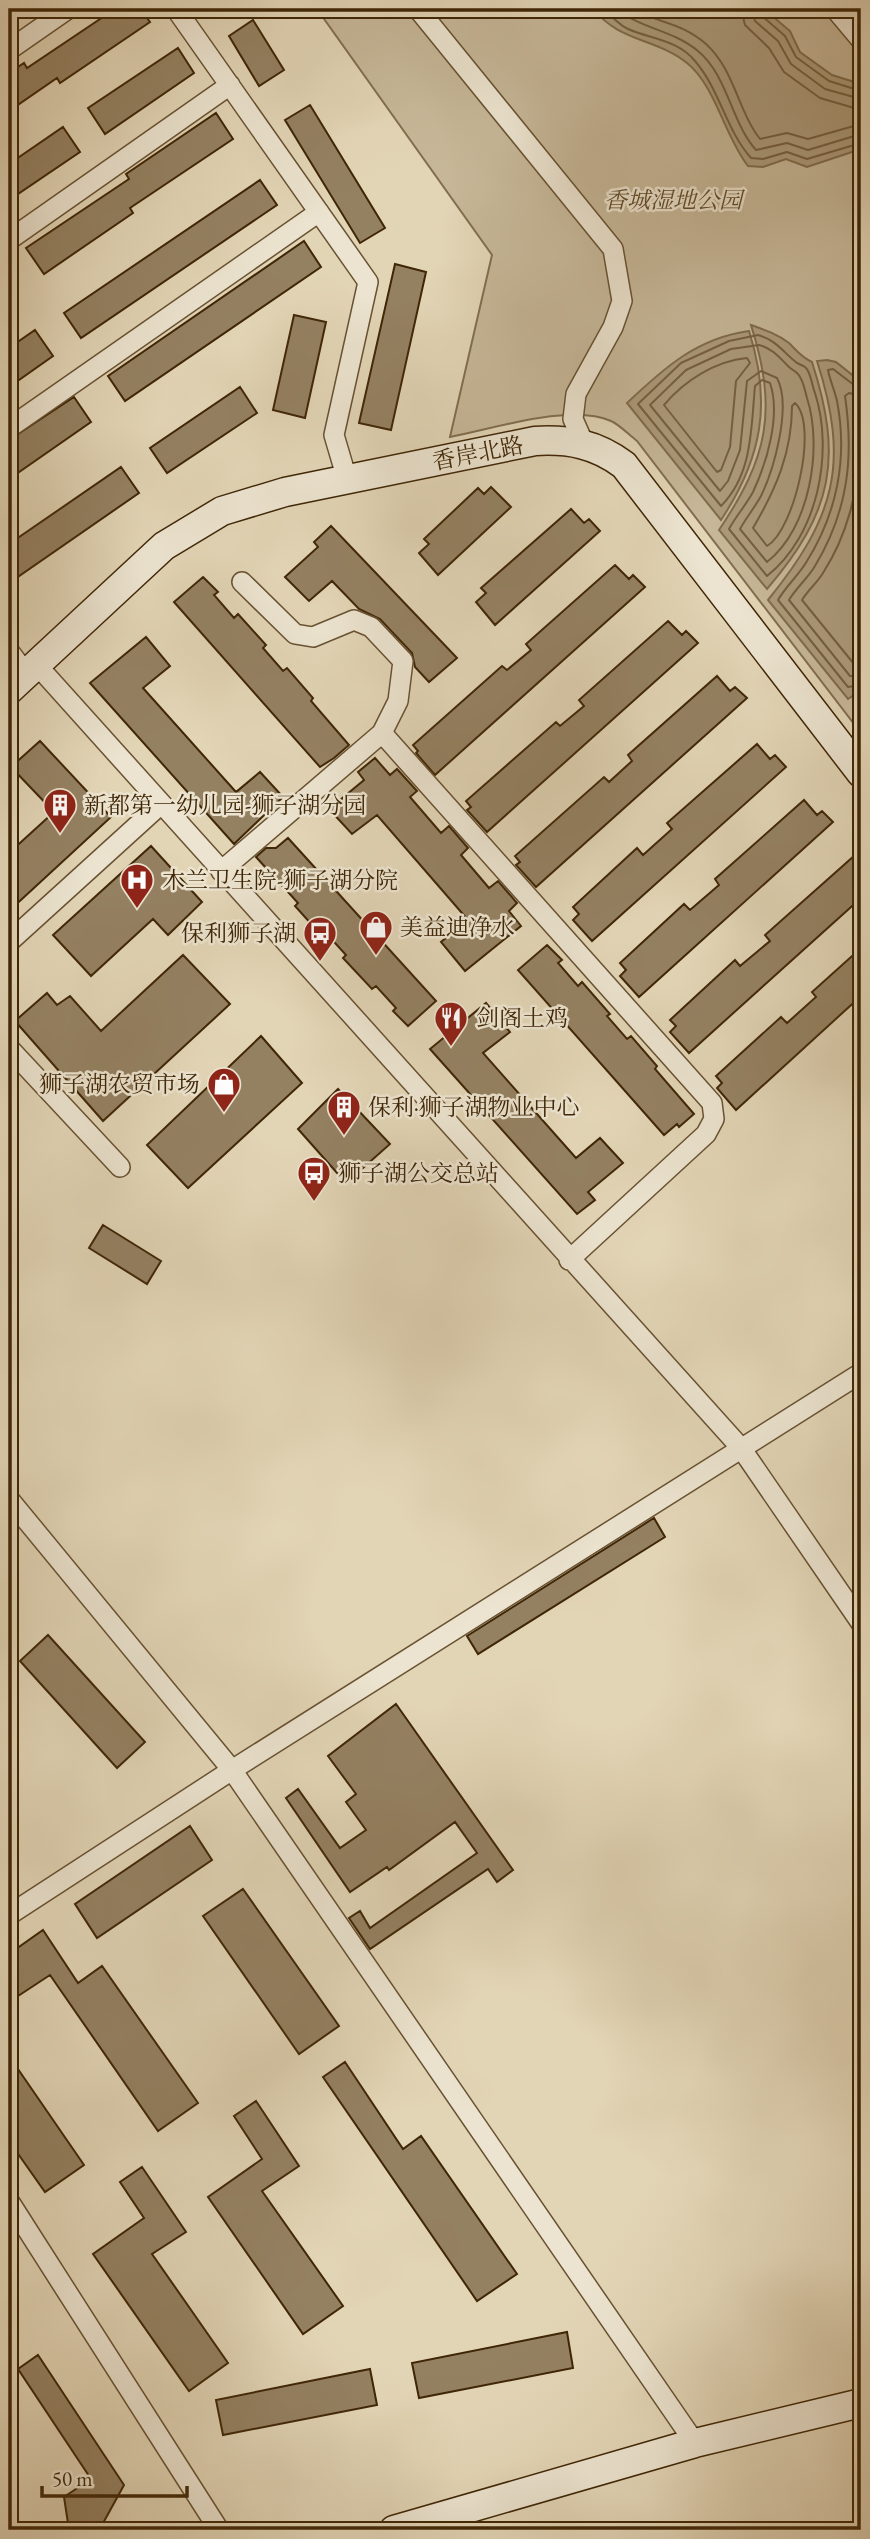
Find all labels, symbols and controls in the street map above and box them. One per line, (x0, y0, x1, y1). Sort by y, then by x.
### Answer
park label: 香城湿地公园 (604, 185, 746, 215)
street label: 香岸北路 (430, 429, 526, 477)
building icon: 新都第一幼儿园-狮子湖分园 (41, 786, 79, 835)
place label: 新都第一幼儿园-狮子湖分园 (84, 790, 366, 820)
hospital icon: 木兰卫生院-狮子湖分院 (118, 861, 156, 910)
place label: 木兰卫生院-狮子湖分院 (162, 865, 398, 895)
shop icon: 美益迪净水 (357, 908, 395, 957)
place label: 美益迪净水 (400, 912, 515, 942)
bus stop icon: 保利狮子湖 (301, 914, 339, 963)
place label: 保利狮子湖 (181, 918, 296, 948)
restaurant icon: 剑阁土鸡 (432, 999, 470, 1048)
place label: 剑阁土鸡 (476, 1003, 568, 1033)
shop icon: 狮子湖农贸市场 (205, 1065, 243, 1114)
place label: 狮子湖农贸市场 (39, 1069, 200, 1099)
building icon: 保利·狮子湖物业中心 (325, 1088, 363, 1137)
place label: 保利·狮子湖物业中心 (368, 1092, 580, 1122)
bus stop icon: 狮子湖公交总站 (295, 1154, 333, 1203)
place label: 狮子湖公交总站 (338, 1158, 499, 1188)
scale bar (42, 2455, 187, 2499)
text: 50 m (52, 2465, 93, 2492)

